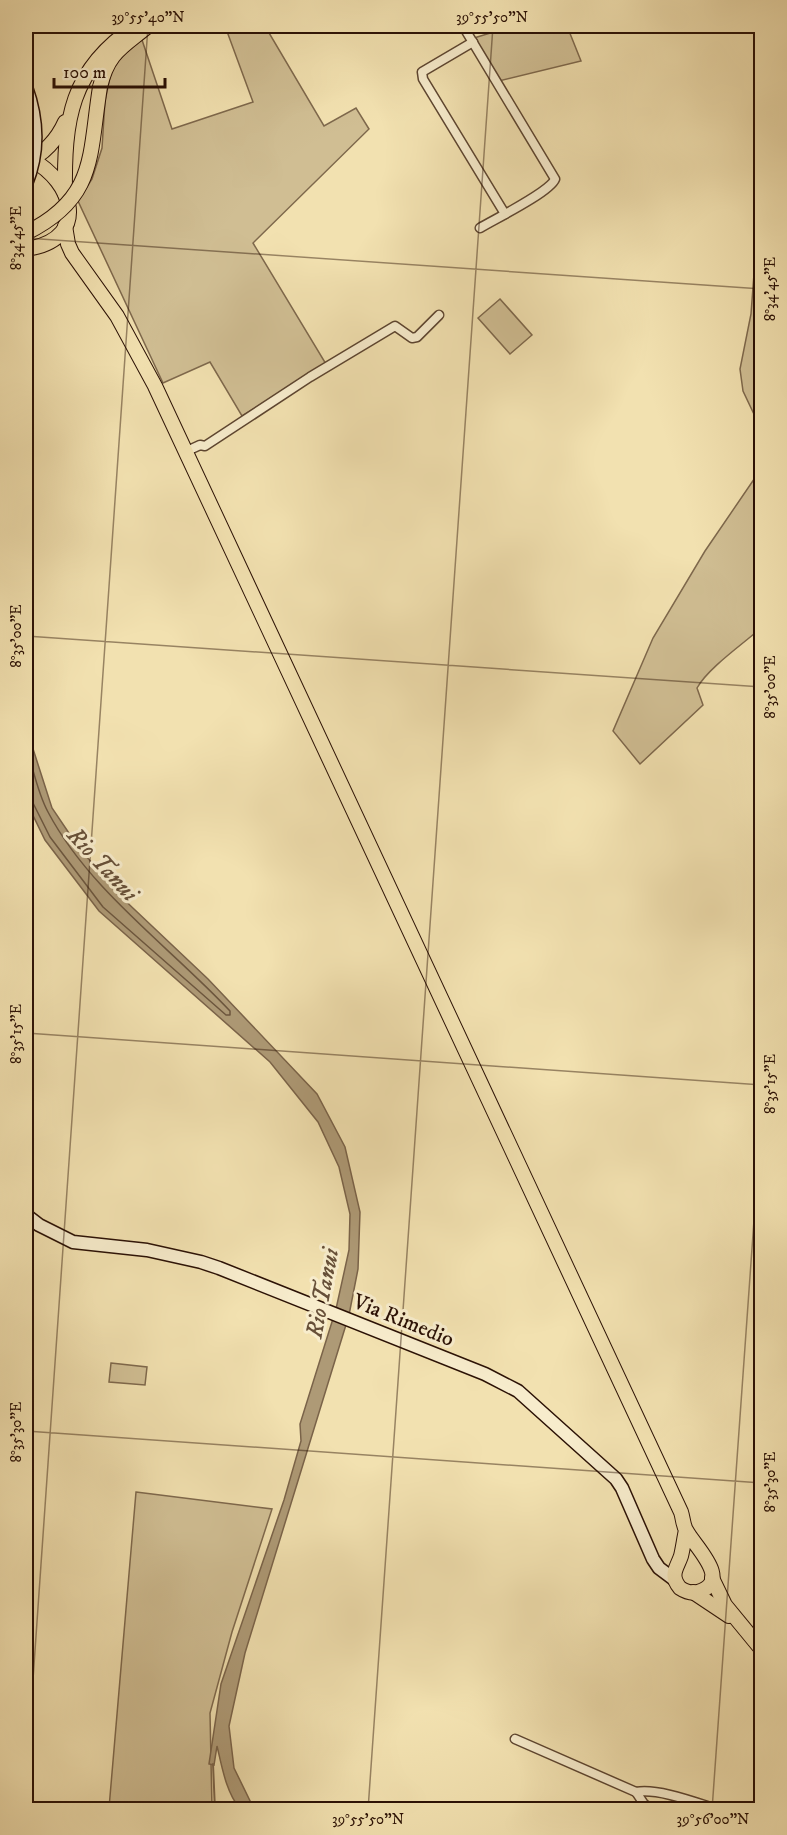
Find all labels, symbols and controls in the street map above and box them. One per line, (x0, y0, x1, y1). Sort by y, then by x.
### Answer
text: 39°55'40"N (111, 8, 185, 27)
text: 39°55'50"N (456, 8, 528, 27)
scale bar (54, 51, 165, 89)
text: 100 m (63, 62, 106, 84)
text: 8°34'45"E (7, 205, 26, 270)
text: 8°34'45"E (761, 256, 780, 321)
text: 8°35'00"E (7, 604, 26, 668)
text: 8°35'00"E (761, 655, 780, 719)
water label: Rio Tanui (59, 820, 145, 909)
text: 8°35'15"E (7, 1004, 26, 1064)
text: 8°35'15"E (761, 1054, 780, 1114)
water label: Rio Tanui (299, 1244, 347, 1342)
street label: Via Rimedio (348, 1288, 458, 1353)
text: 8°35'30"E (7, 1401, 26, 1462)
text: 8°35'30"E (761, 1451, 780, 1512)
text: 39°55'50"N (332, 1810, 404, 1829)
text: 39°56'00"N (677, 1810, 749, 1829)

